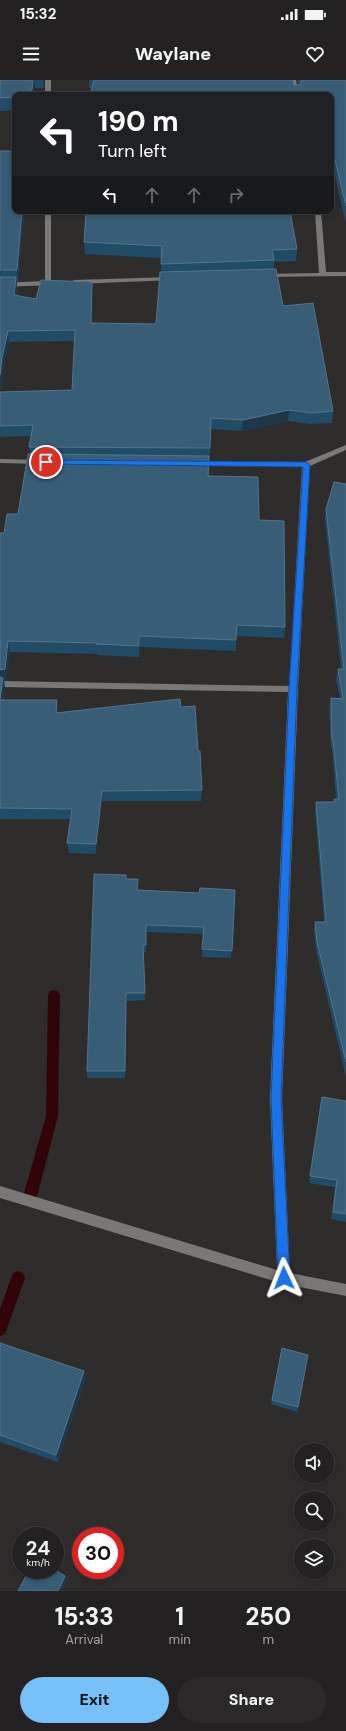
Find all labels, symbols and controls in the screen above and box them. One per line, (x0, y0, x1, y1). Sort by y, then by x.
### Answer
text: 15:32 (20, 4, 56, 24)
text: Waylane (135, 42, 211, 66)
icon: menu (20, 43, 42, 65)
icon: heart (304, 43, 326, 65)
text: 190 m (98, 103, 179, 140)
icon: left (32, 108, 84, 160)
text: Turn left (98, 139, 167, 163)
icon: left (99, 184, 121, 206)
icon: ahead (141, 184, 163, 206)
icon: ahead (183, 184, 205, 206)
icon: right (225, 184, 247, 206)
pin (29, 445, 63, 479)
icon: arrive (35, 451, 57, 473)
position arrow (263, 1257, 305, 1299)
map controls (294, 1443, 334, 1579)
button: sound (294, 1443, 334, 1483)
button: search (294, 1491, 334, 1531)
speed limit sign: 30 (72, 1527, 124, 1579)
text: 24 (26, 1535, 50, 1561)
button: layers (294, 1539, 334, 1579)
text: km/h (26, 1556, 50, 1569)
text: 15:33 (55, 1601, 114, 1632)
text: 1 (175, 1601, 184, 1632)
text: 250 (245, 1601, 291, 1632)
text: Arrival (65, 1631, 103, 1648)
text: min (169, 1631, 191, 1648)
text: m (263, 1631, 274, 1648)
button: Exit (20, 1677, 169, 1723)
button: Share (177, 1677, 326, 1723)

